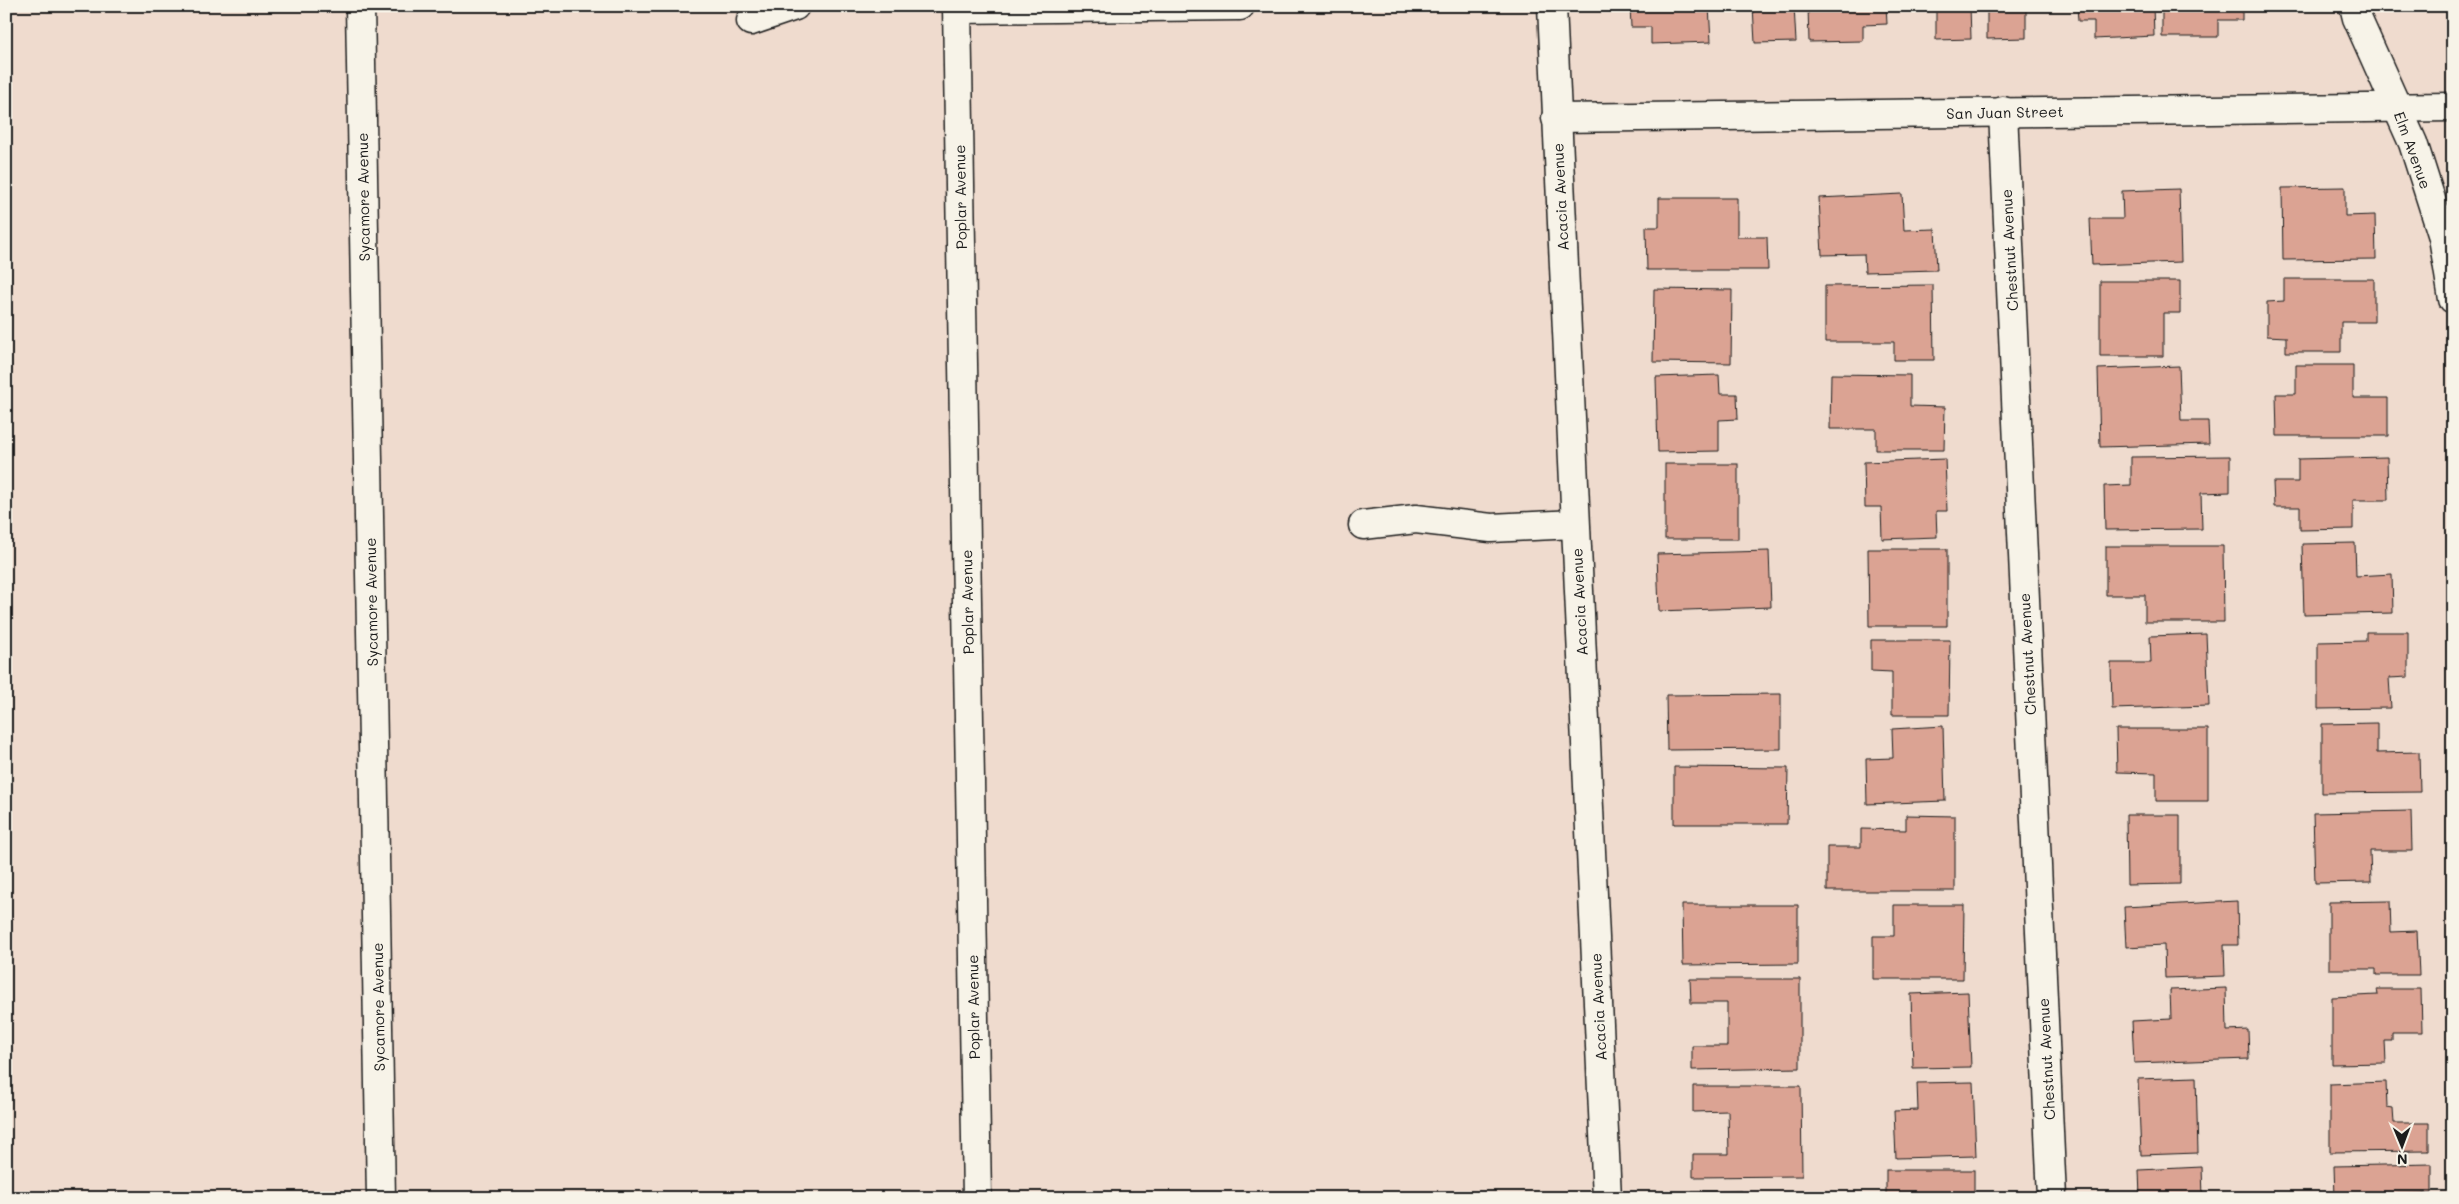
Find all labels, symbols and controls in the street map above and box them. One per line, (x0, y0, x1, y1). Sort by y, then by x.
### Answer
street label: San Juan Street (1946, 101, 2064, 123)
street label: Elm Avenue (2390, 109, 2436, 191)
street label: Sycamore Avenue (352, 132, 374, 262)
street label: Acacia Avenue (1547, 143, 1573, 251)
street label: Poplar Avenue (949, 145, 971, 249)
street label: Chestnut Avenue (1996, 188, 2022, 312)
street label: Sycamore Avenue (360, 537, 382, 667)
street label: Acacia Avenue (1566, 548, 1592, 656)
street label: Poplar Avenue (956, 550, 978, 654)
street label: Chestnut Avenue (2014, 592, 2040, 716)
street label: Sycamore Avenue (367, 942, 389, 1072)
street label: Acacia Avenue (1585, 953, 1611, 1061)
street label: Poplar Avenue (962, 955, 984, 1059)
street label: Chestnut Avenue (2033, 997, 2059, 1121)
north arrow (2376, 1122, 2426, 1172)
text: N (2397, 1150, 2408, 1169)

